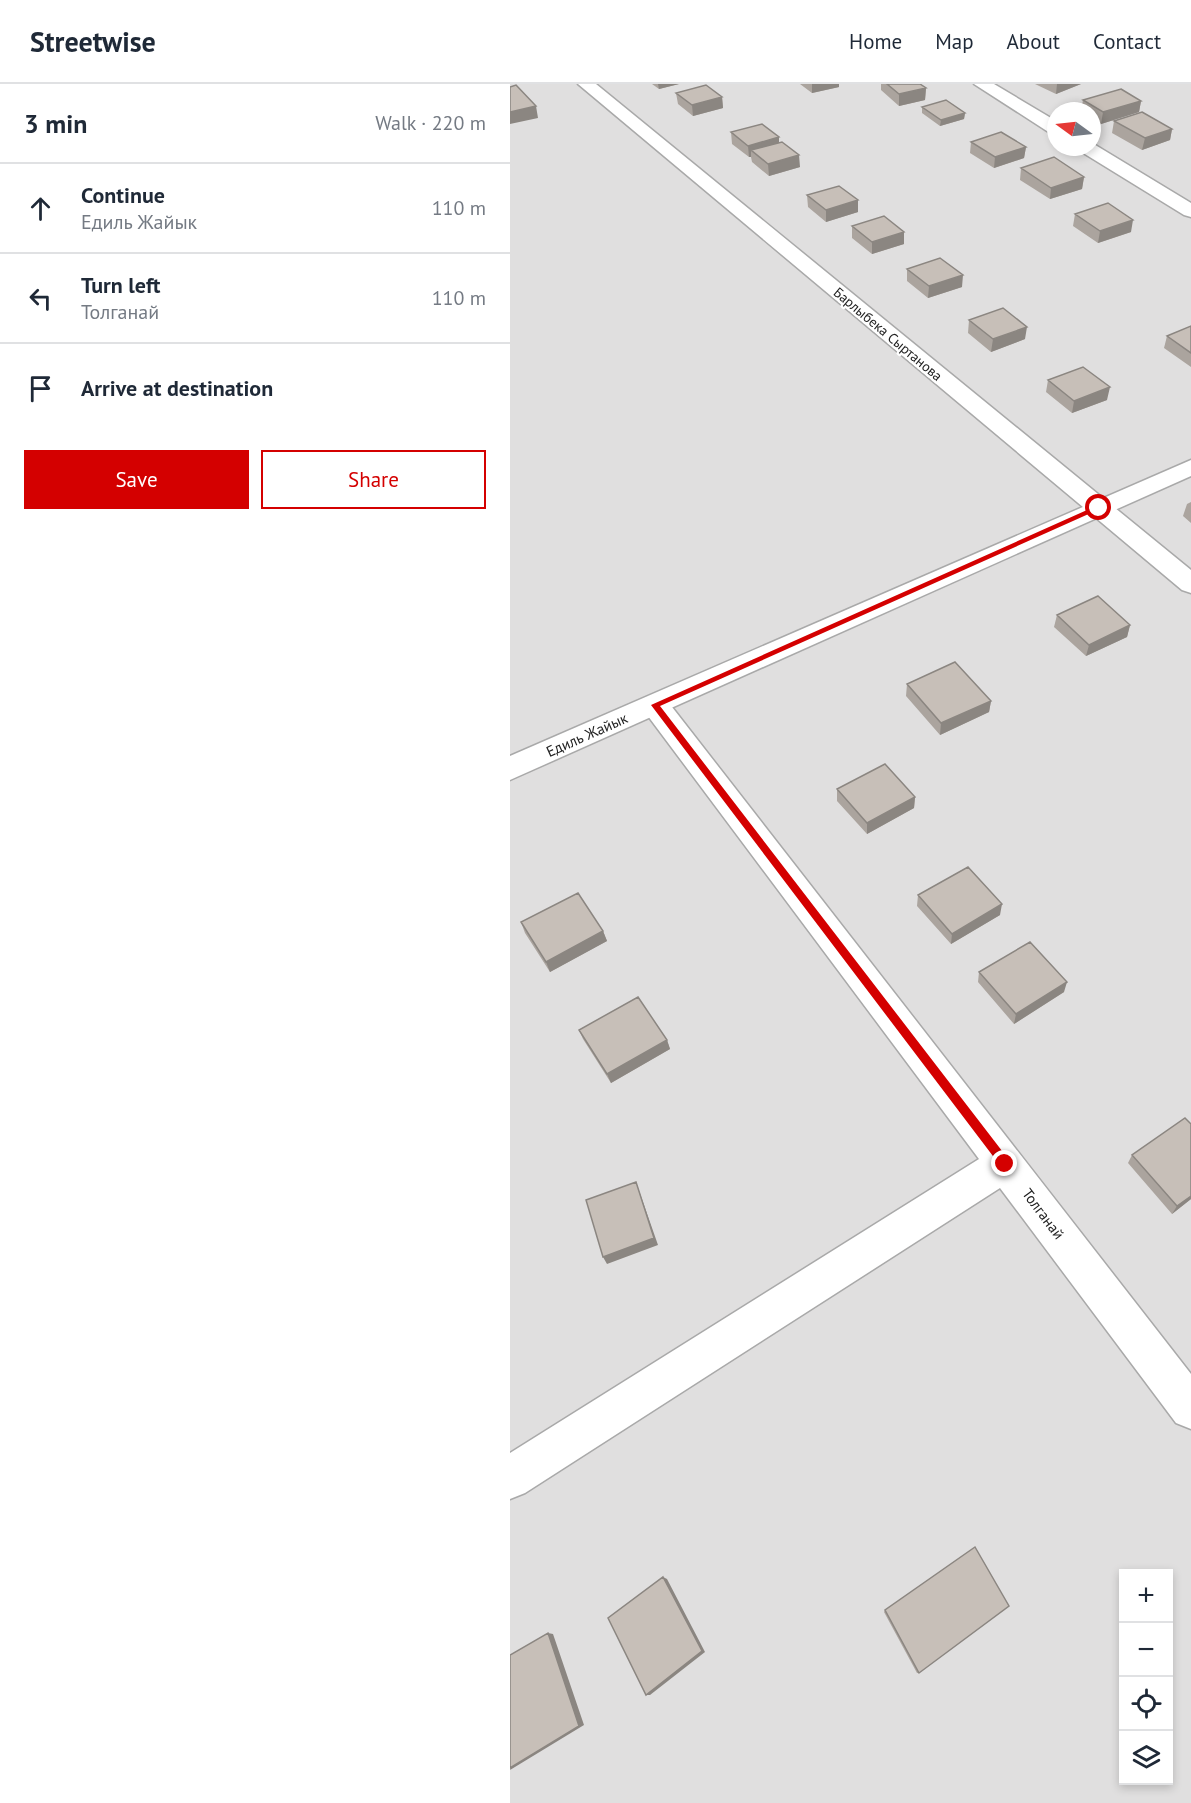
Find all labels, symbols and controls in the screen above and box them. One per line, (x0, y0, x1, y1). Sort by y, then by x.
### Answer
text: Streetwise (30, 23, 156, 60)
text: Home (849, 28, 902, 55)
text: Map (935, 28, 974, 55)
text: About (1007, 28, 1060, 55)
text: Contact (1093, 28, 1161, 55)
north arrow (1047, 102, 1101, 156)
text: 3 min (24, 107, 87, 140)
text: Walk · 220 m (375, 110, 486, 136)
text: Continue (81, 181, 165, 209)
icon: ahead (24, 192, 57, 225)
text: 110 m (432, 195, 486, 221)
text: Едиль Жайык (81, 209, 197, 235)
text: Turn left (81, 271, 161, 299)
icon: left (24, 282, 57, 315)
street label: Барлыбека Сыртанова (830, 283, 946, 385)
text: 110 m (432, 285, 486, 311)
text: Толганай (81, 299, 159, 325)
icon: arrive (24, 372, 57, 405)
text: Arrive at destination (81, 374, 273, 402)
button: Save (24, 450, 249, 509)
button: Share (261, 450, 486, 509)
route start (1085, 494, 1111, 520)
street label: Едиль Жайык (543, 708, 631, 761)
route end (991, 1150, 1017, 1176)
street label: Толганай (1018, 1185, 1069, 1243)
map controls (1119, 1569, 1173, 1785)
button: + (1119, 1569, 1173, 1623)
button: − (1119, 1623, 1173, 1677)
button: locate (1119, 1677, 1173, 1731)
button: layers (1119, 1731, 1173, 1785)

